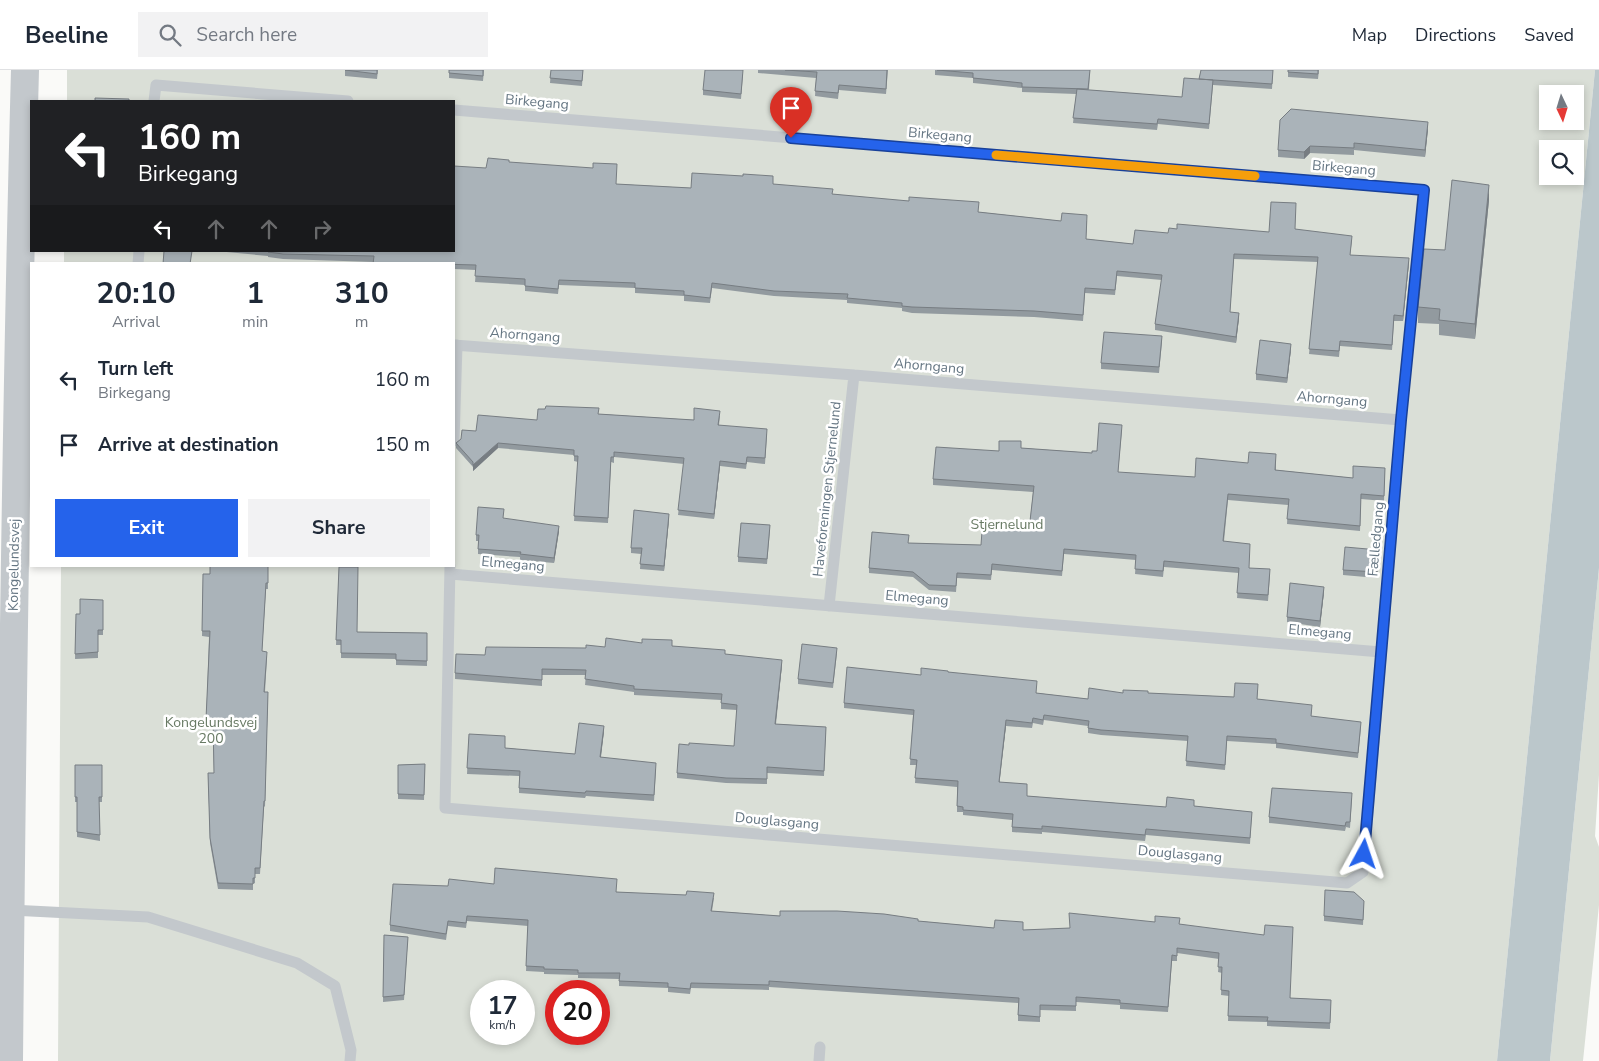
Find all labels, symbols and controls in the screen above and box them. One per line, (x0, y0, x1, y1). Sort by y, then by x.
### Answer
search box (138, 12, 488, 57)
text: Beeline (25, 19, 108, 51)
icon: search (156, 21, 184, 49)
text: Search here (196, 22, 297, 48)
text: Map (1352, 23, 1387, 47)
text: Directions (1415, 23, 1496, 47)
text: Saved (1524, 23, 1574, 47)
north arrow (1539, 85, 1584, 130)
map controls (1539, 85, 1584, 185)
pin (770, 87, 812, 138)
street label: Birkegang (504, 90, 570, 114)
icon: arrive (777, 94, 805, 122)
text: 160 m (138, 114, 241, 161)
icon: left (55, 120, 120, 185)
street label: Birkegang (907, 123, 973, 147)
button: search (1539, 140, 1584, 185)
street label: Birkegang (1311, 156, 1377, 180)
text: Birkegang (138, 159, 238, 189)
icon: left (149, 215, 177, 243)
icon: ahead (202, 215, 230, 243)
icon: ahead (255, 215, 283, 243)
icon: right (308, 215, 336, 243)
text: 20:10 (96, 273, 176, 314)
text: 1 (246, 273, 264, 314)
text: 310 (335, 273, 389, 314)
text: Arrival (112, 311, 160, 333)
text: min (242, 311, 268, 333)
text: m (355, 311, 369, 333)
street label: Ahorngang (489, 323, 561, 347)
street label: Ahorngang (893, 353, 965, 379)
text: Turn left (98, 356, 173, 382)
icon: left (55, 366, 83, 394)
text: 160 m (375, 367, 430, 393)
text: Birkegang (98, 382, 171, 404)
street label: Ahorngang (1296, 386, 1368, 412)
street label: Haveforeningen Stjernelund (808, 400, 846, 578)
icon: arrive (55, 431, 83, 459)
text: Arrive at destination (98, 432, 279, 458)
text: 150 m (375, 432, 430, 458)
button: Exit (55, 499, 238, 557)
button: Share (248, 499, 430, 557)
street label: Fælledgang (1363, 501, 1389, 577)
park label: Stjernelund (971, 515, 1043, 534)
street label: Kongelundsvej (4, 519, 24, 611)
street label: Elmegang (481, 552, 545, 576)
street label: Elmegang (885, 586, 949, 610)
street label: Elmegang (1288, 620, 1352, 644)
park label: Kongelundsvej 200 (165, 713, 257, 748)
street label: Douglasgang (734, 808, 820, 834)
position arrow (1337, 827, 1389, 879)
street label: Douglasgang (1137, 841, 1223, 867)
speed limit sign: 20 (545, 980, 610, 1045)
text: 17 (487, 989, 518, 1023)
text: km/h (489, 1017, 516, 1033)

